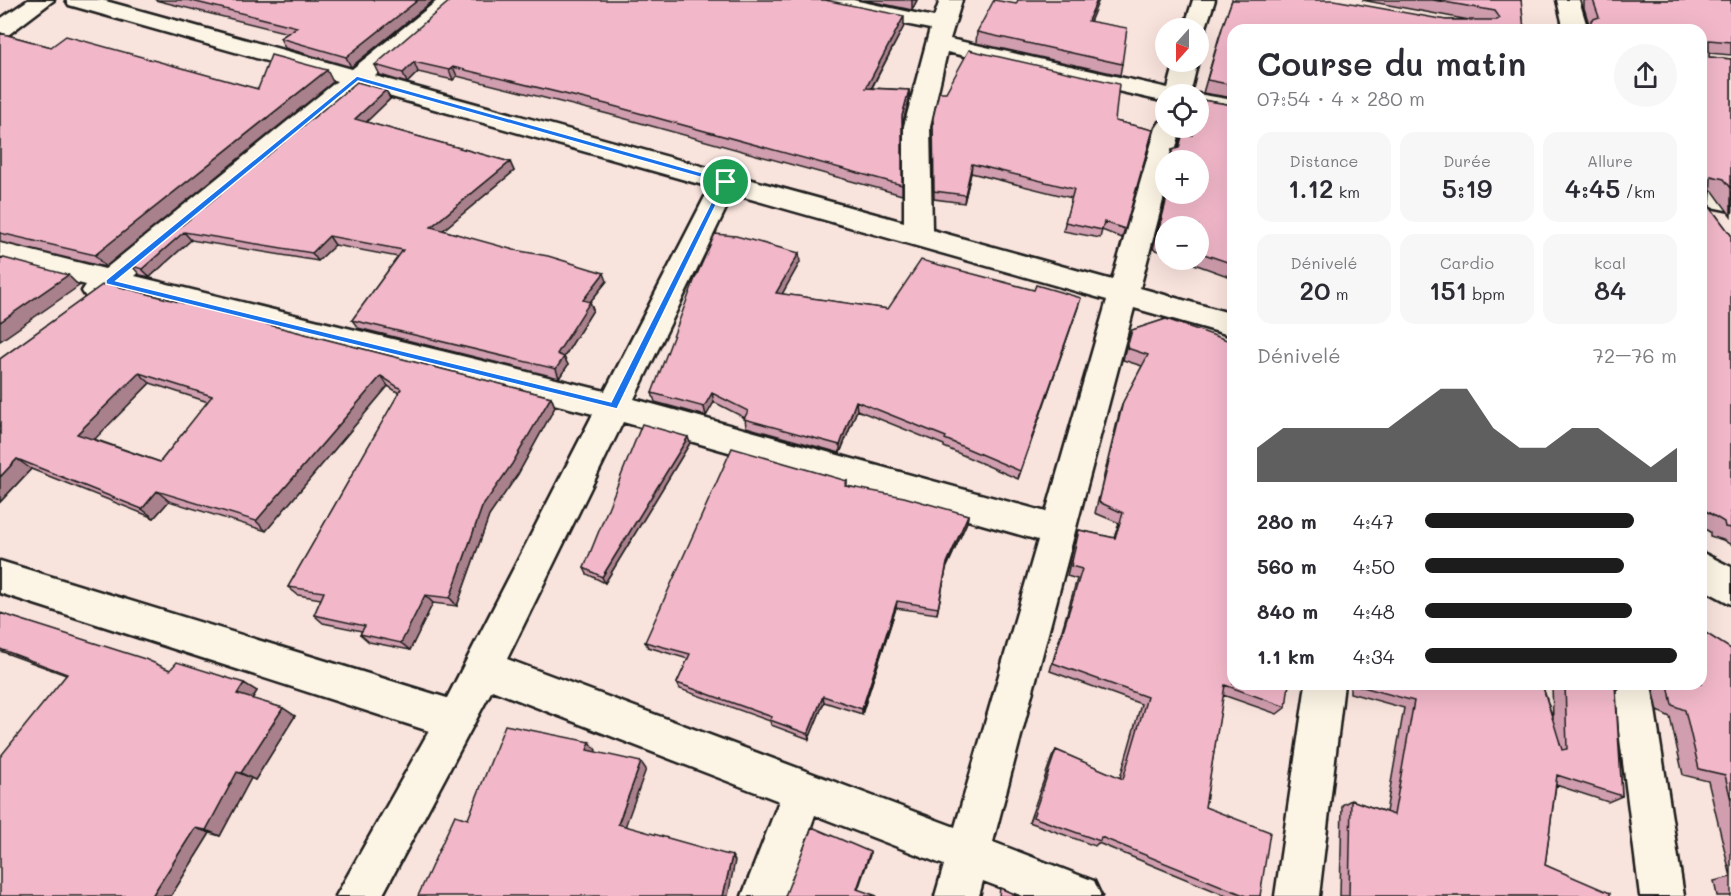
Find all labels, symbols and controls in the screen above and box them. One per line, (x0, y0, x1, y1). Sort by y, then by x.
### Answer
north arrow (1155, 18, 1209, 72)
map controls (1155, 18, 1209, 270)
text: Course du matin (1257, 41, 1526, 84)
button: share (1614, 44, 1677, 107)
button: locate (1155, 84, 1209, 138)
text: 07:54 · 4 × 280 m (1257, 85, 1425, 111)
button: + (1155, 150, 1209, 204)
text: Distance (1290, 150, 1358, 171)
text: Durée (1443, 150, 1491, 171)
text: Allure (1587, 150, 1633, 171)
pin (700, 156, 751, 207)
icon: arrive (709, 165, 742, 198)
text: 1.12 (1288, 171, 1334, 205)
text: 5:19 (1442, 171, 1492, 205)
text: 4:45 (1565, 171, 1620, 205)
text: km (1334, 181, 1360, 202)
text: /km (1620, 181, 1655, 202)
button: − (1155, 216, 1209, 270)
text: Dénivelé (1291, 252, 1357, 273)
text: Cardio (1440, 252, 1494, 273)
text: kcal (1594, 252, 1626, 273)
text: 20 (1300, 273, 1331, 307)
text: 151 (1429, 273, 1467, 307)
text: 84 (1594, 273, 1626, 307)
text: m (1331, 283, 1348, 304)
text: bpm (1467, 283, 1505, 304)
text: Dénivelé (1257, 342, 1341, 368)
text: 72–76 m (1593, 342, 1677, 368)
text: 280 m (1257, 508, 1317, 534)
text: 4:47 (1353, 508, 1394, 534)
text: 560 m (1257, 553, 1317, 579)
text: 4:50 (1353, 553, 1395, 579)
text: 840 m (1257, 598, 1318, 624)
text: 4:48 (1353, 598, 1395, 624)
text: 1.1 km (1257, 643, 1315, 669)
text: 4:34 (1353, 643, 1394, 669)

